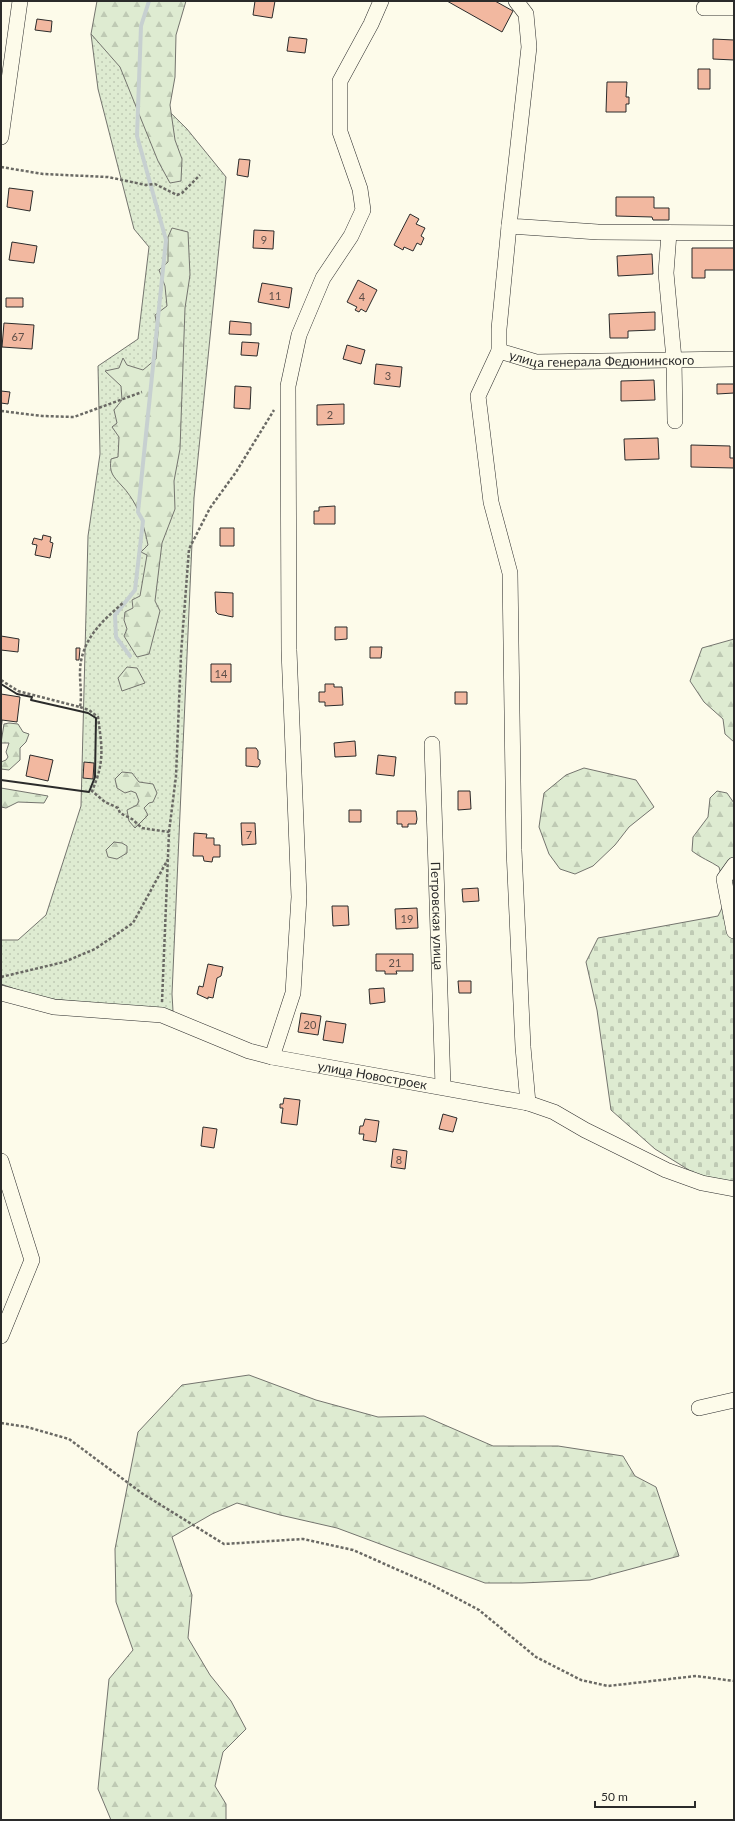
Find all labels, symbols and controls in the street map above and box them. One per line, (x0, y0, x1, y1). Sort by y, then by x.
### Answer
house number: 9 (261, 233, 267, 246)
house number: 11 (269, 289, 281, 302)
house number: 4 (359, 290, 366, 303)
house number: 67 (12, 330, 24, 343)
street label: улица генерала Федюнинского (507, 346, 694, 370)
house number: 3 (385, 369, 391, 382)
house number: 2 (327, 408, 333, 421)
house number: 14 (215, 667, 228, 680)
house number: 7 (246, 828, 252, 841)
street label: Петровская улица (428, 861, 447, 970)
house number: 19 (401, 912, 413, 925)
house number: 21 (389, 956, 401, 969)
house number: 20 (304, 1018, 317, 1031)
street label: улица Новостроек (316, 1057, 429, 1093)
house number: 8 (396, 1153, 402, 1166)
scale bar (595, 1783, 695, 1809)
text: 50 m (601, 1789, 628, 1804)

